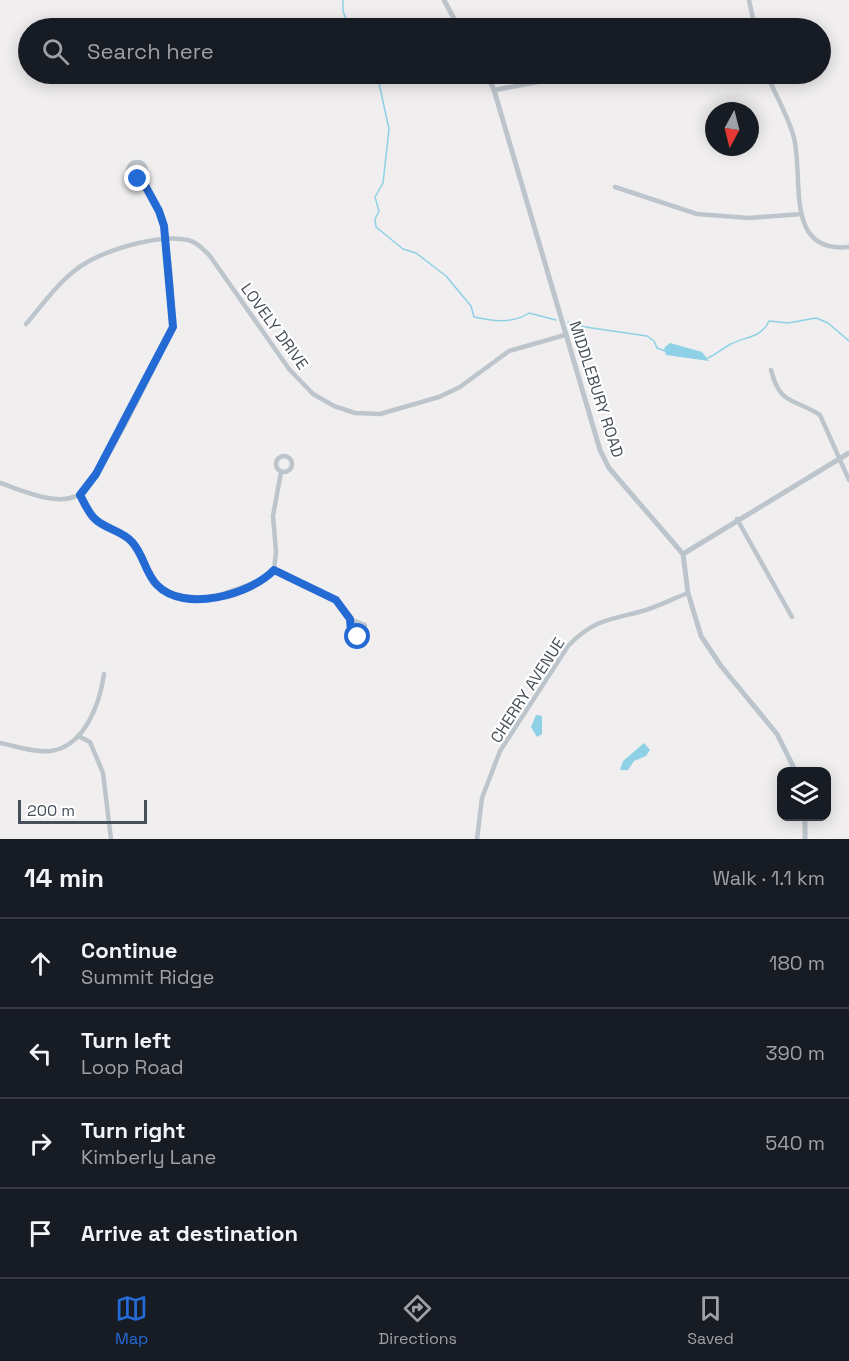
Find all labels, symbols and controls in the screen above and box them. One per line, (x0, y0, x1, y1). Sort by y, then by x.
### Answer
search box (18, 18, 831, 84)
icon: search (39, 35, 72, 68)
text: Search here (87, 37, 214, 65)
north arrow (705, 102, 759, 156)
route end (124, 165, 150, 191)
street label: LOVELY DRIVE (236, 279, 313, 374)
street label: MIDDLEBURY ROAD (565, 318, 629, 460)
route start (344, 623, 370, 649)
street label: CHERRY AVENUE (485, 634, 569, 747)
map controls (777, 767, 831, 821)
button: layers (777, 767, 831, 821)
scale bar (18, 797, 147, 824)
text: 200 m (27, 800, 75, 821)
text: 14 min (24, 861, 104, 895)
text: Walk · 1.1 km (712, 865, 825, 891)
text: Continue (81, 936, 177, 964)
icon: ahead (24, 947, 57, 980)
text: 180 m (769, 950, 825, 976)
text: Summit Ridge (81, 964, 214, 990)
text: Turn left (81, 1026, 171, 1054)
icon: left (24, 1037, 57, 1070)
text: 390 m (766, 1040, 825, 1066)
text: Loop Road (81, 1054, 184, 1080)
text: Turn right (81, 1116, 186, 1144)
icon: right (24, 1127, 57, 1160)
text: 540 m (765, 1130, 825, 1156)
text: Kimberly Lane (81, 1144, 216, 1170)
icon: arrive (24, 1217, 57, 1250)
text: Arrive at destination (81, 1219, 298, 1247)
tab: Map (115, 1292, 148, 1349)
tab: Directions (379, 1292, 457, 1349)
tab: Saved (687, 1292, 734, 1349)

